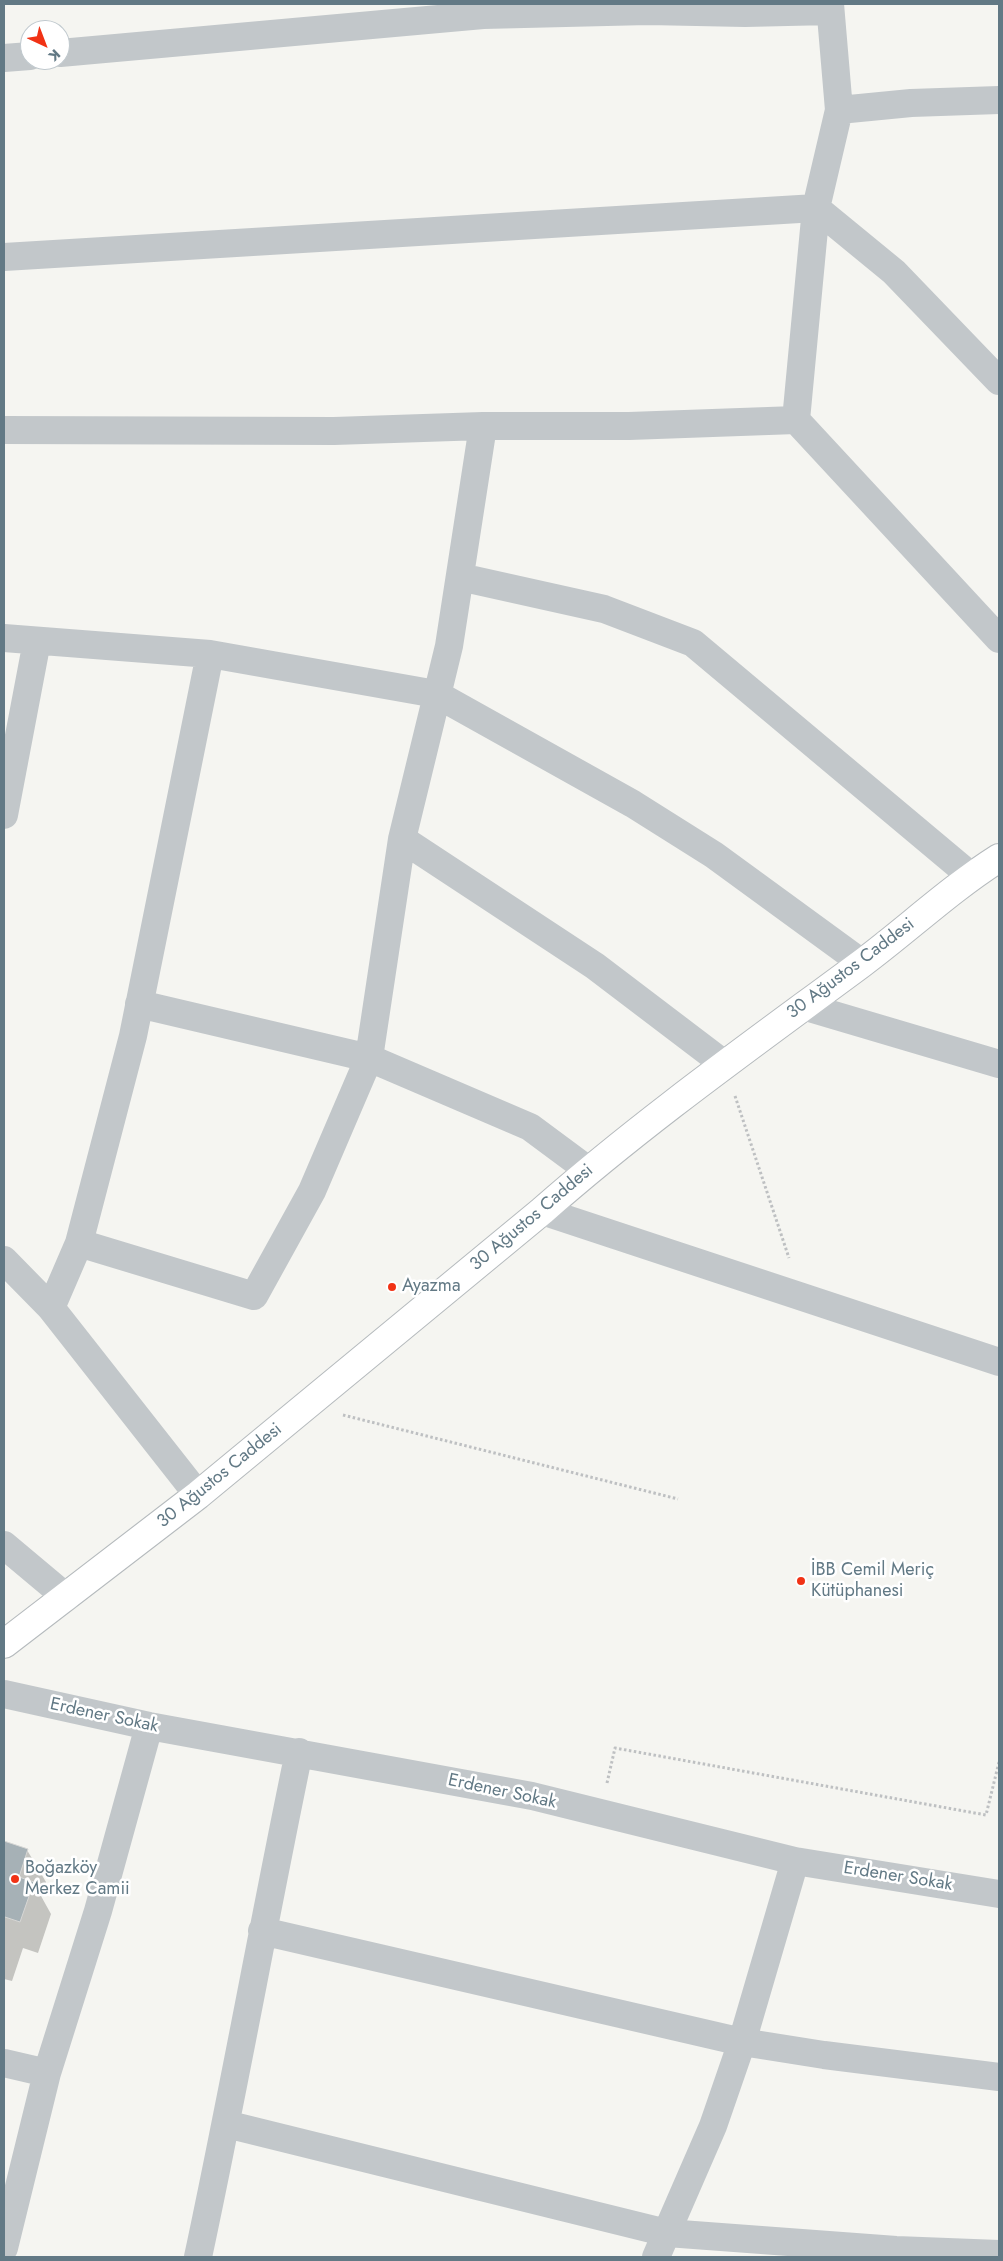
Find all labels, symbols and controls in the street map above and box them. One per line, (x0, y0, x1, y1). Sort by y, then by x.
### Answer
north arrow (20, 20, 70, 70)
text: K (44, 45, 65, 66)
street label: 30 Ağustos Caddesi (783, 914, 919, 1024)
street label: 30 Ağustos Caddesi (466, 1160, 598, 1276)
place label: Ayazma (402, 1276, 461, 1298)
marker: Ayazma (386, 1281, 398, 1293)
street label: 30 Ağustos Caddesi (153, 1419, 287, 1533)
place label: İBB Cemil Meriç Kütüphanesi (811, 1560, 934, 1602)
marker: İBB Cemil Meriç Kütüphanesi (795, 1575, 807, 1587)
street label: Erdener Sokak (48, 1694, 160, 1738)
street label: Erdener Sokak (446, 1770, 558, 1814)
place label: Boğazköy Merkez Camii (25, 1858, 130, 1900)
street label: Erdener Sokak (842, 1858, 954, 1896)
marker: Boğazköy Merkez Camii (9, 1873, 21, 1885)

